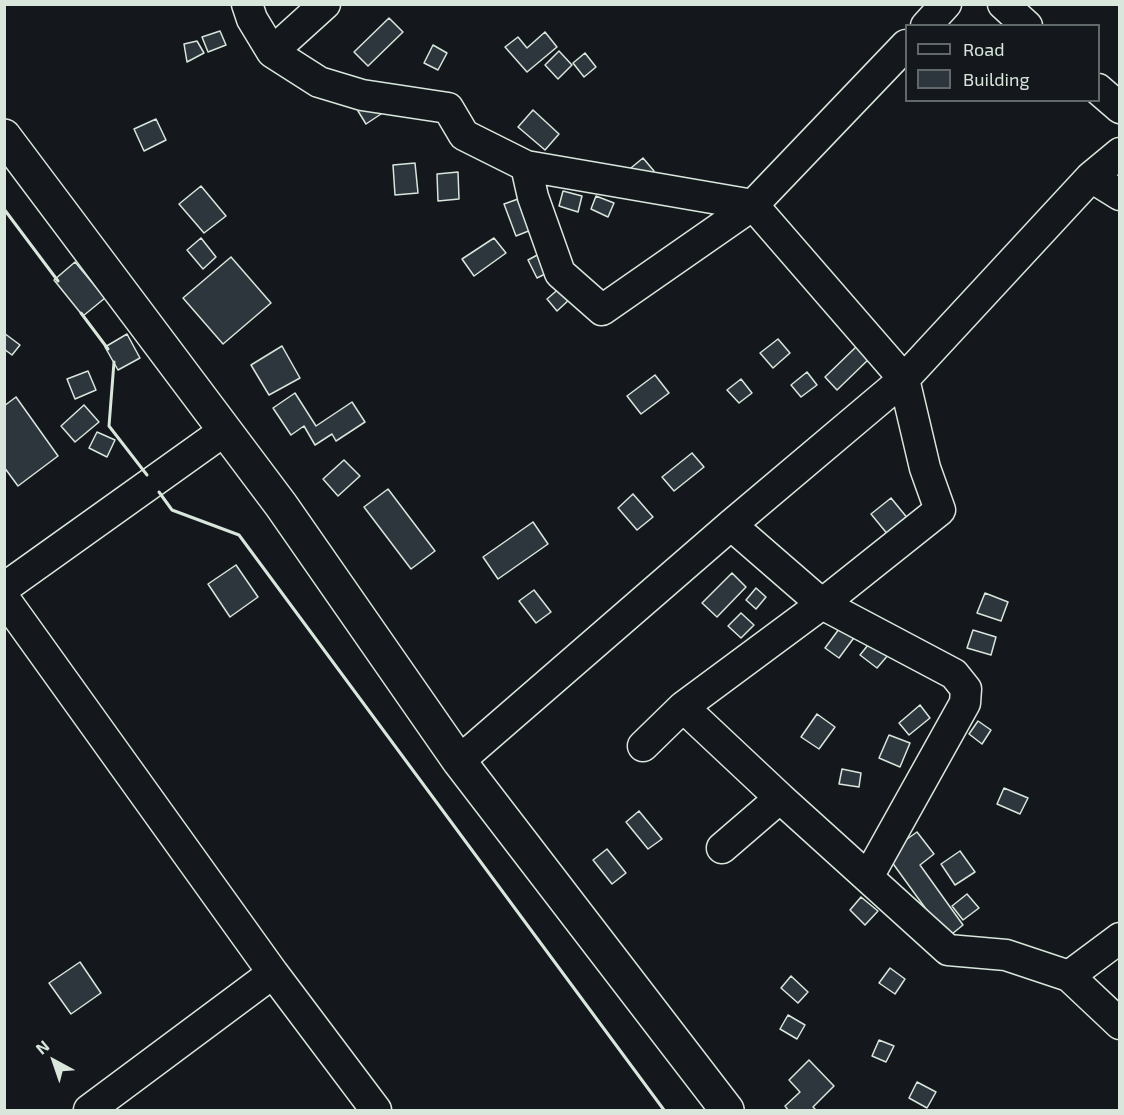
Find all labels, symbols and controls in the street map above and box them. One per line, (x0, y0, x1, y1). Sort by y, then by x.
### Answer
legend (905, 24, 1100, 102)
text: Road (963, 38, 1004, 60)
text: Building (963, 68, 1030, 90)
north arrow (24, 1031, 84, 1091)
text: N (32, 1036, 53, 1058)

